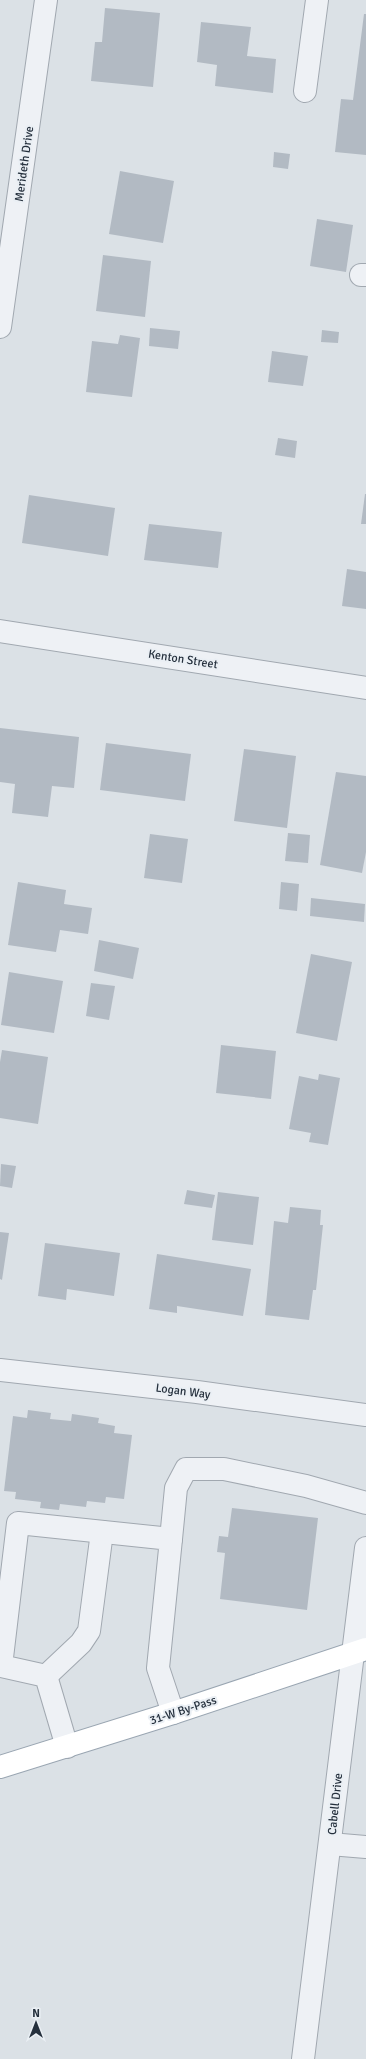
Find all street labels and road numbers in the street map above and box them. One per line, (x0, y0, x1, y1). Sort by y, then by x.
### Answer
street label: Merideth Drive (12, 125, 37, 203)
street label: Kenton Street (147, 647, 219, 672)
street label: Logan Way (155, 1381, 212, 1402)
street label: 31-W By-Pass (148, 1693, 219, 1728)
street label: Cabell Drive (325, 1772, 346, 1836)

